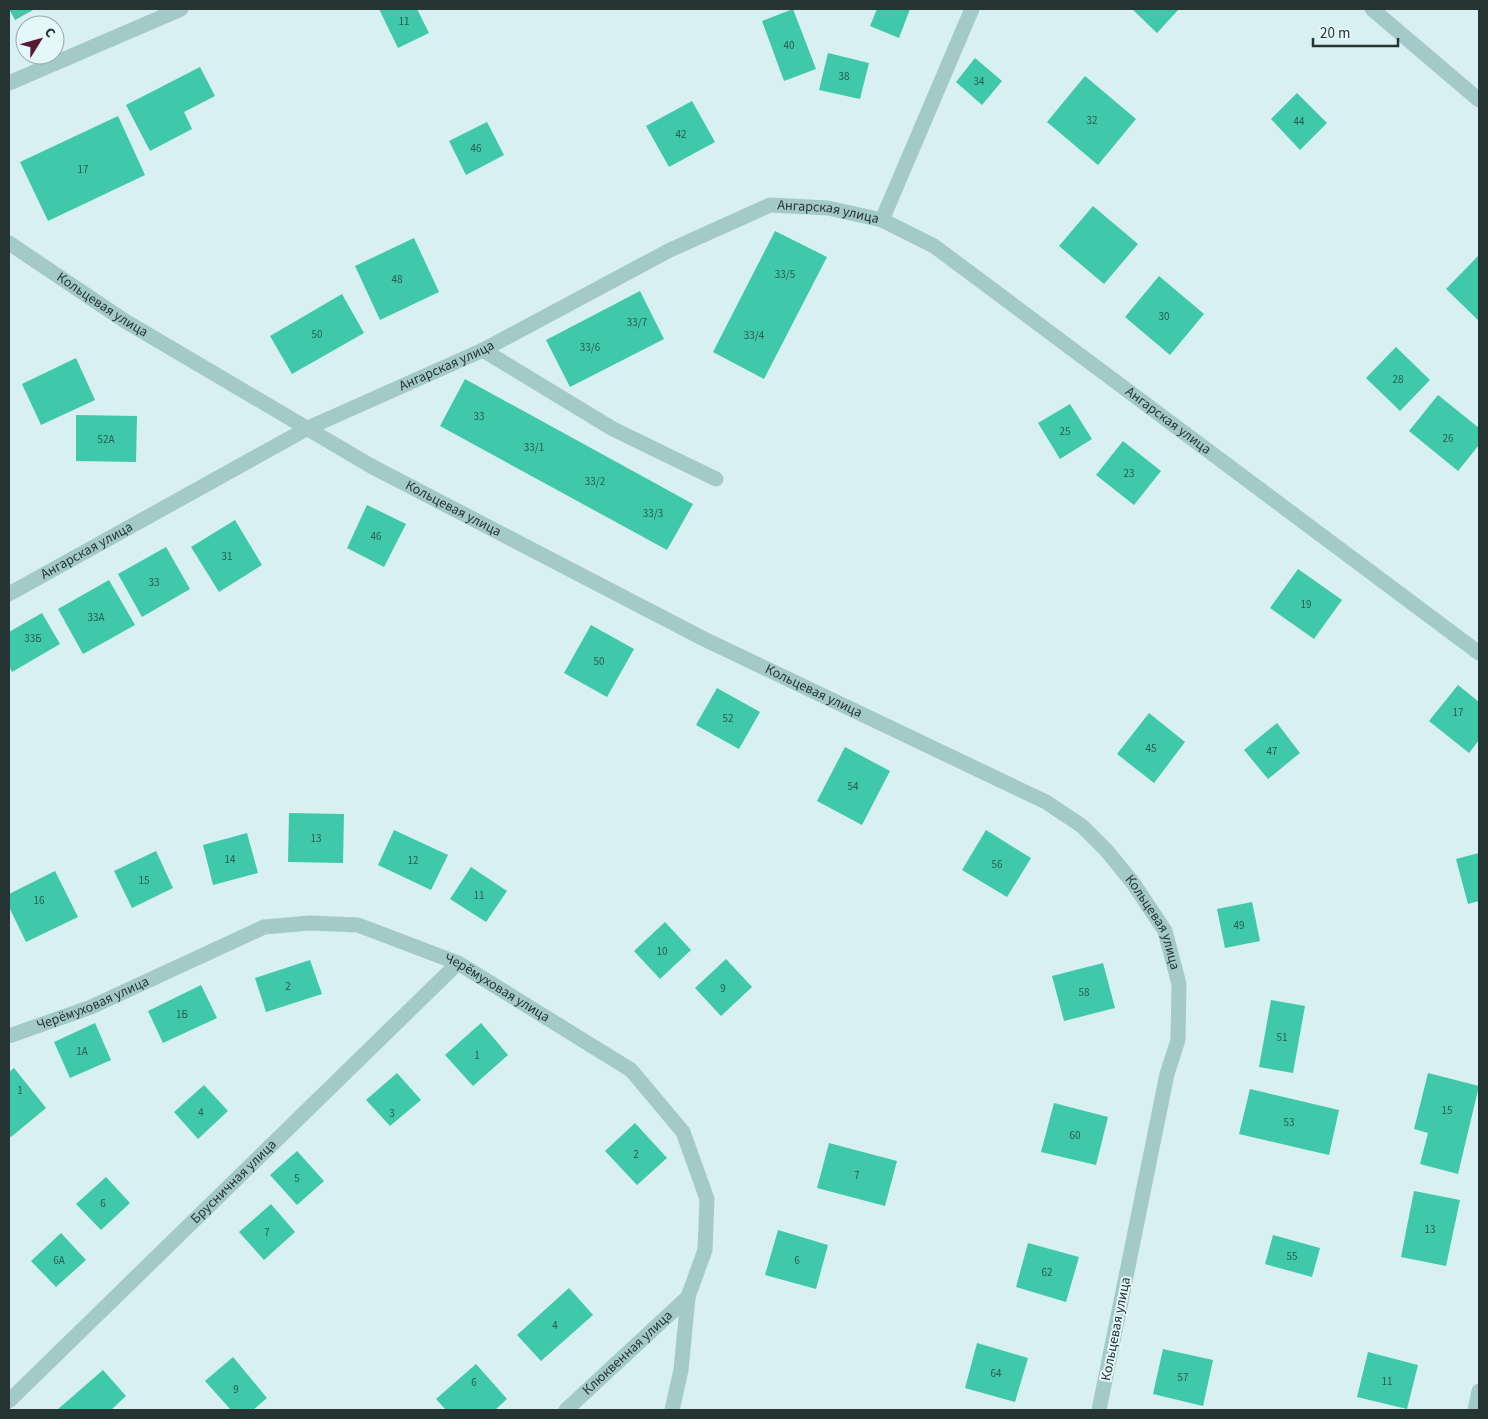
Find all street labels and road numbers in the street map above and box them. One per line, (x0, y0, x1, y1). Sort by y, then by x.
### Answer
street label: Ангарская улица (777, 195, 881, 229)
street label: Кольцевая улица (53, 268, 152, 342)
street label: Ангарская улица (396, 336, 498, 396)
street label: Ангарская улица (1121, 382, 1215, 460)
street label: Кольцевая улица (402, 475, 505, 542)
street label: Ангарская улица (37, 517, 137, 584)
street label: Кольцевая улица (762, 659, 866, 723)
street label: Кольцевая улица (1120, 870, 1185, 972)
street label: Черёмуховая улица (442, 949, 554, 1027)
street label: Черёмуховая улица (34, 972, 152, 1035)
street label: Брусничная улица (186, 1135, 281, 1228)
street label: Кольцевая улица (1096, 1275, 1136, 1383)
street label: Клюквенная улица (578, 1306, 677, 1400)

